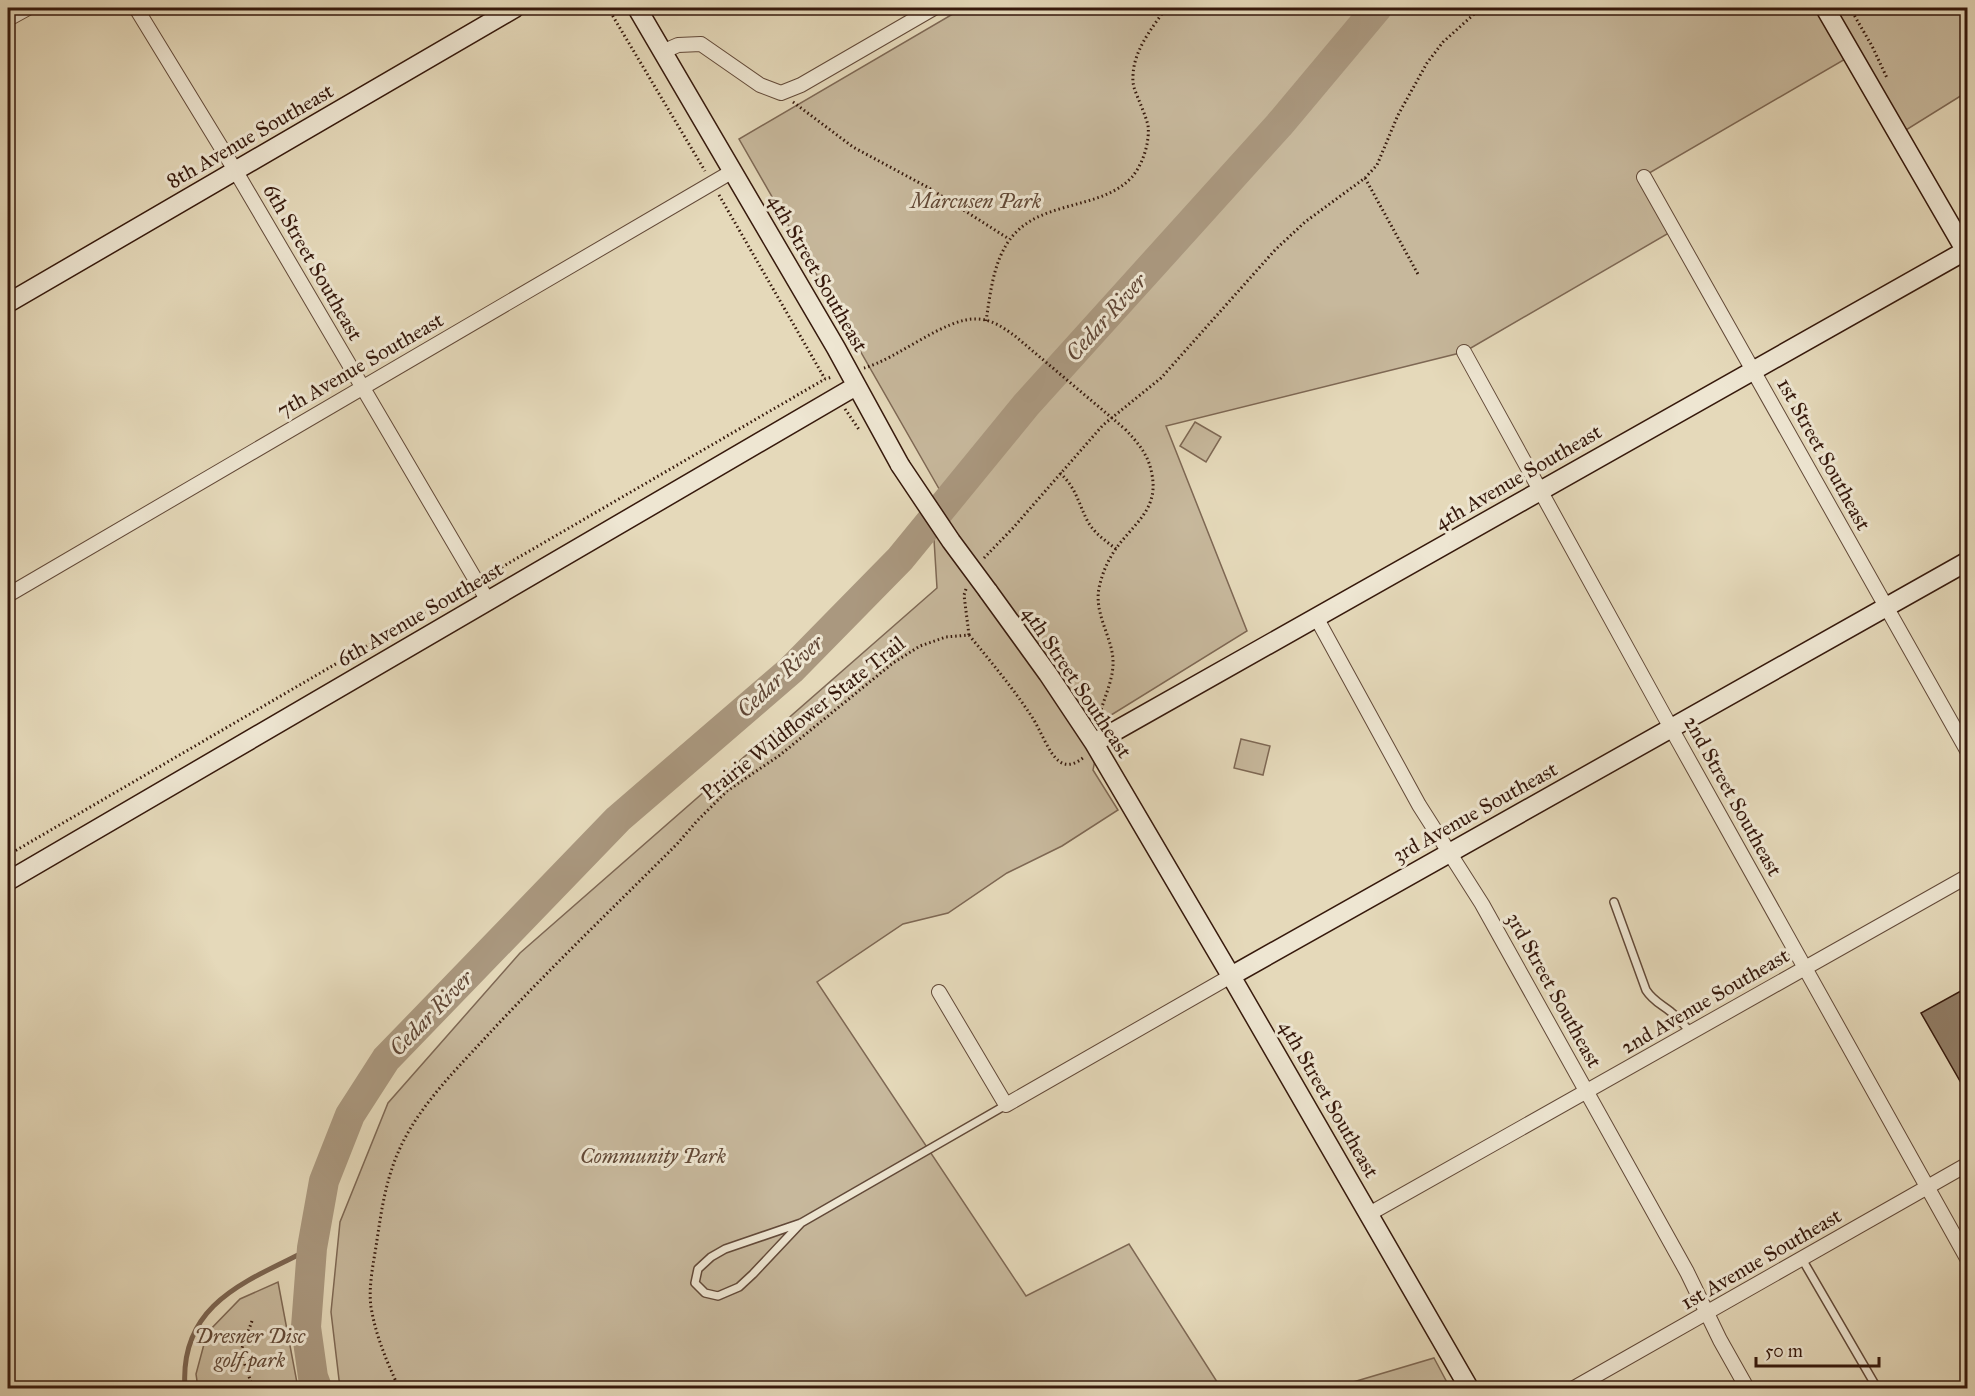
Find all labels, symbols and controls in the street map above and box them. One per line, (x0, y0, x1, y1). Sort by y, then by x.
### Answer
street label: 8th Avenue Southeast (162, 77, 338, 194)
street label: 6th Street Southeast (258, 179, 369, 346)
park label: Marcusen Park (909, 188, 1042, 214)
street label: 4th Street Southeast (762, 190, 874, 357)
water label: Cedar River (1060, 266, 1154, 366)
street label: 7th Avenue Southeast (272, 306, 448, 423)
street label: 1st Street Southeast (1771, 373, 1877, 535)
street label: 4th Avenue Southeast (1430, 418, 1607, 535)
street label: 6th Avenue Southeast (332, 556, 508, 672)
street label: 4th Street Southeast (1017, 601, 1138, 763)
water label: Cedar River (731, 628, 830, 723)
street label: Prairie Wildflower State Trail (696, 630, 910, 806)
street label: 2nd Street Southeast (1678, 711, 1788, 881)
street label: 3rd Avenue Southeast (1388, 756, 1563, 868)
street label: 3rd Street Southeast (1501, 908, 1608, 1073)
street label: 2nd Avenue Southeast (1616, 942, 1794, 1060)
water label: Cedar River (384, 963, 480, 1061)
street label: 4th Street Southeast (1273, 1016, 1385, 1183)
park label: Community Park (580, 1143, 727, 1169)
street label: 1st Avenue Southeast (1676, 1202, 1846, 1316)
park label: Dresner Disc golf park (195, 1323, 306, 1373)
scale bar (1756, 1330, 1879, 1368)
text: 50 m (1765, 1340, 1803, 1362)

